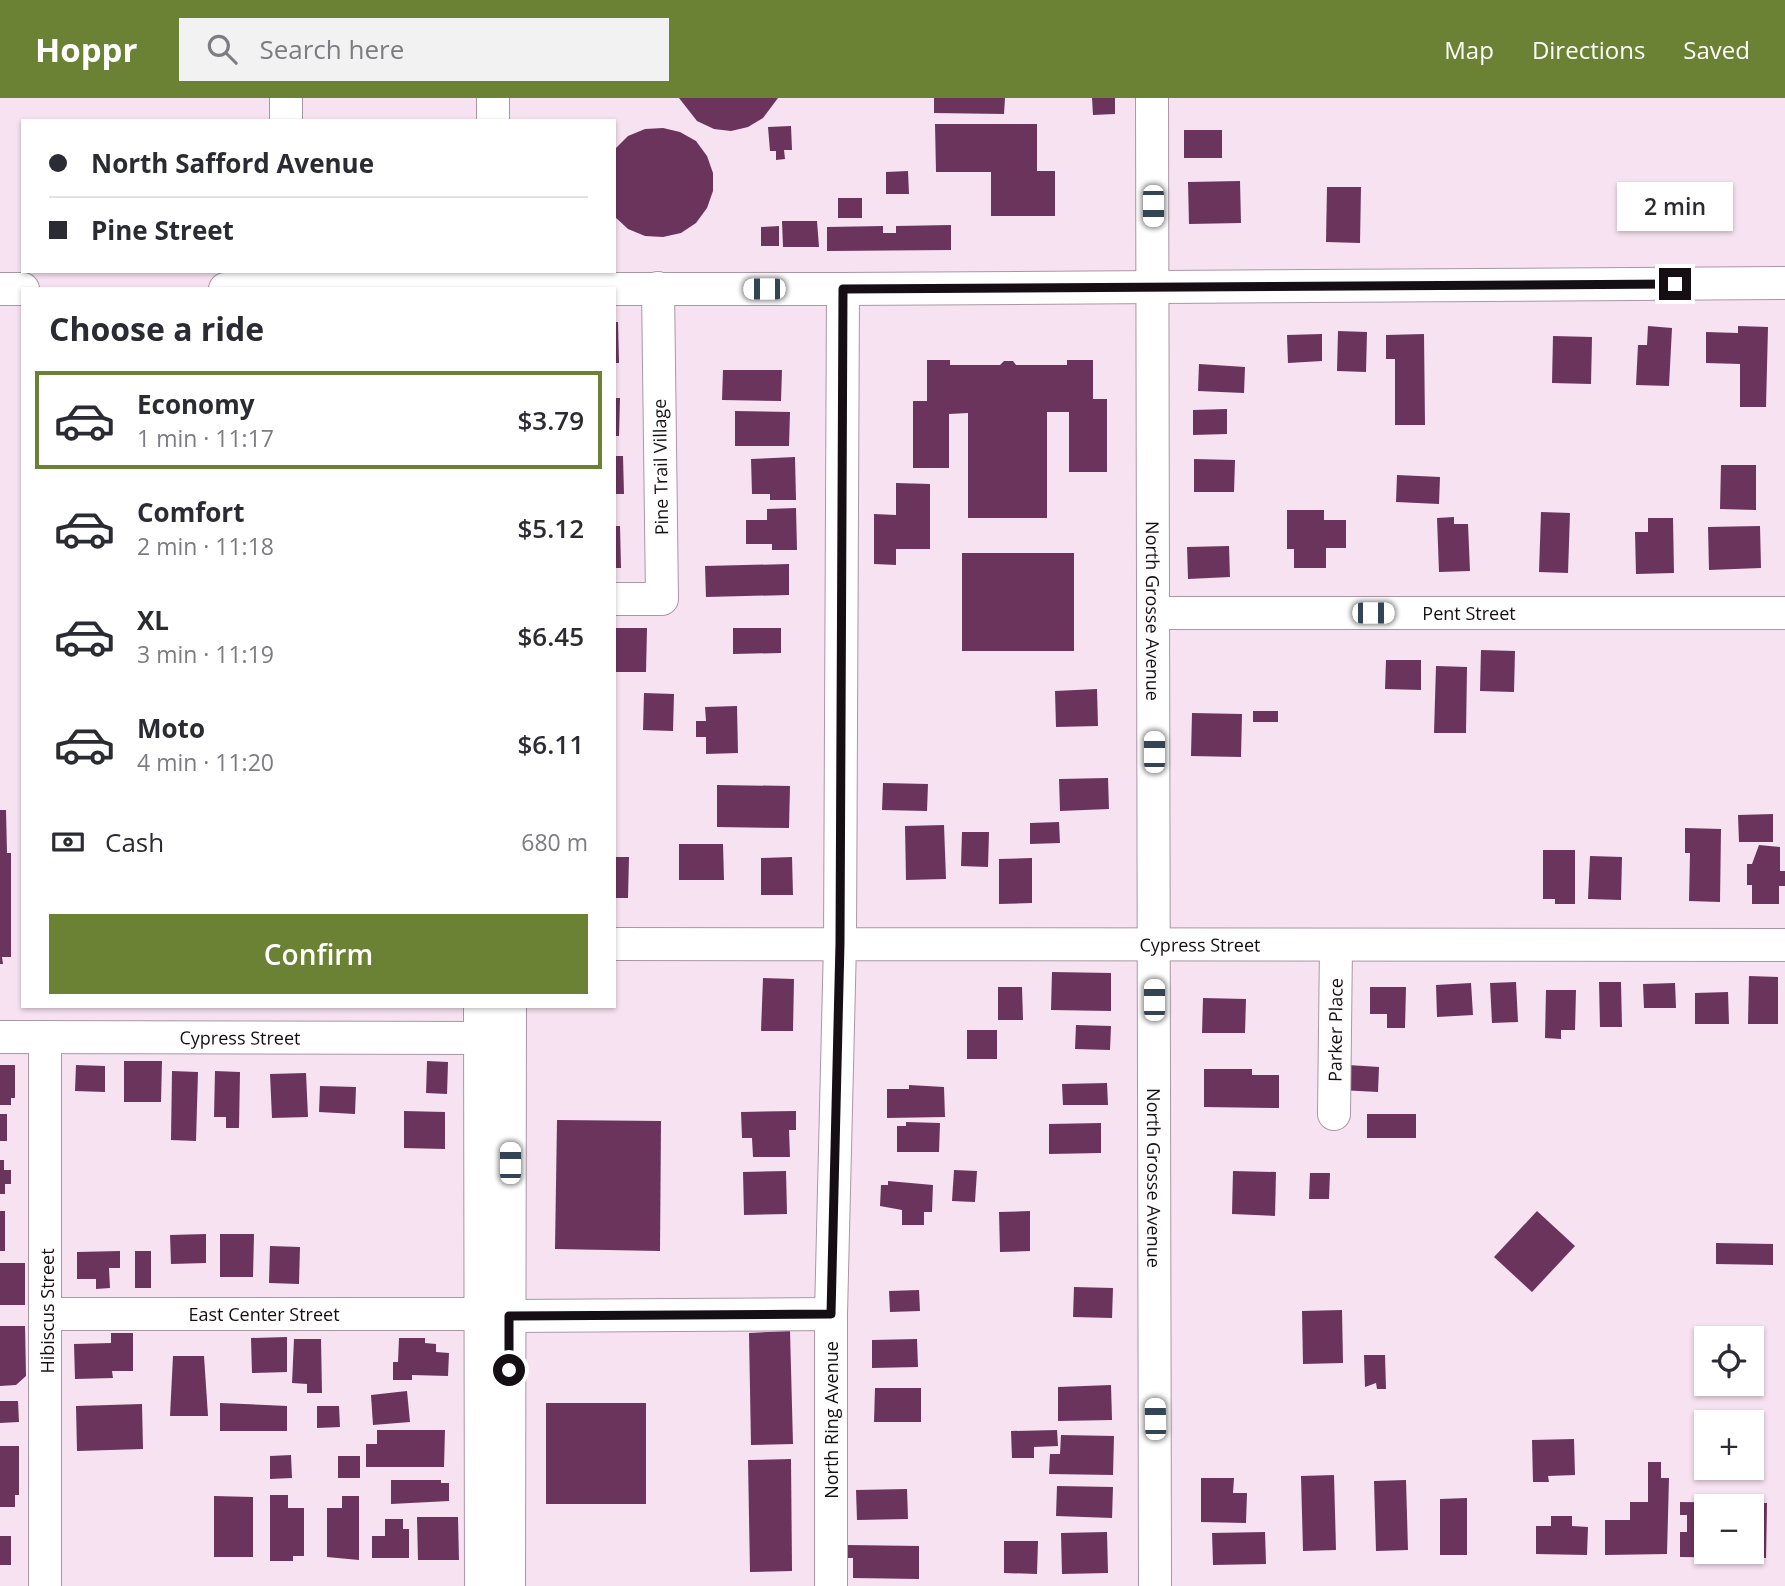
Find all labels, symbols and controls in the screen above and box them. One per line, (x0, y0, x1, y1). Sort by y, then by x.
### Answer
search box (179, 18, 669, 81)
text: Hoppr (35, 27, 137, 72)
icon: search (203, 30, 241, 68)
text: Search here (259, 31, 404, 67)
text: Map (1444, 33, 1494, 66)
text: Directions (1532, 33, 1645, 66)
text: Saved (1683, 33, 1750, 66)
text: North Safford Avenue (91, 145, 374, 181)
callout: 2 min (1617, 183, 1733, 232)
car (1143, 185, 1164, 227)
text: 2 min (1644, 190, 1706, 222)
text: Pine Street (91, 212, 234, 248)
route end (1659, 268, 1691, 300)
car (744, 279, 786, 300)
text: Choose a ride (49, 307, 264, 350)
text: Economy (137, 386, 255, 422)
icon: car (53, 389, 116, 452)
street label: Pine Trail Village (647, 399, 673, 535)
text: $3.79 (517, 402, 584, 438)
text: 1 min · 11:17 (137, 422, 274, 454)
text: Comfort (137, 494, 244, 530)
icon: car (53, 497, 116, 560)
text: $5.12 (517, 510, 584, 546)
street label: North Grosse Avenue (1141, 521, 1165, 701)
text: 2 min · 11:18 (137, 530, 274, 562)
street label: Pent Street (1422, 601, 1516, 625)
text: XL (137, 602, 169, 638)
car (1353, 603, 1395, 624)
icon: car (53, 605, 116, 668)
text: $6.45 (517, 618, 584, 654)
text: 3 min · 11:19 (137, 638, 274, 670)
text: Moto (137, 710, 205, 746)
icon: car (53, 713, 116, 776)
text: $6.11 (517, 726, 584, 762)
car (1144, 731, 1165, 773)
text: 4 min · 11:20 (137, 746, 274, 778)
icon: cash (49, 823, 87, 861)
text: Cash (105, 824, 164, 860)
text: 680 m (521, 826, 588, 858)
button: Confirm (49, 914, 588, 994)
street label: Cypress Street (1139, 932, 1261, 957)
street label: Parker Place (1322, 978, 1348, 1082)
car (1144, 979, 1165, 1021)
street label: Cypress Street (179, 1025, 301, 1050)
street label: North Grosse Avenue (1142, 1088, 1166, 1268)
car (500, 1142, 521, 1184)
street label: Hibiscus Street (35, 1248, 59, 1374)
street label: East Center Street (188, 1302, 340, 1326)
map controls (1694, 1326, 1764, 1564)
button: locate (1694, 1326, 1764, 1396)
street label: North Ring Avenue (819, 1341, 843, 1499)
route start (493, 1354, 525, 1386)
car (1145, 1398, 1166, 1440)
button: + (1694, 1410, 1764, 1480)
button: − (1694, 1494, 1764, 1564)

